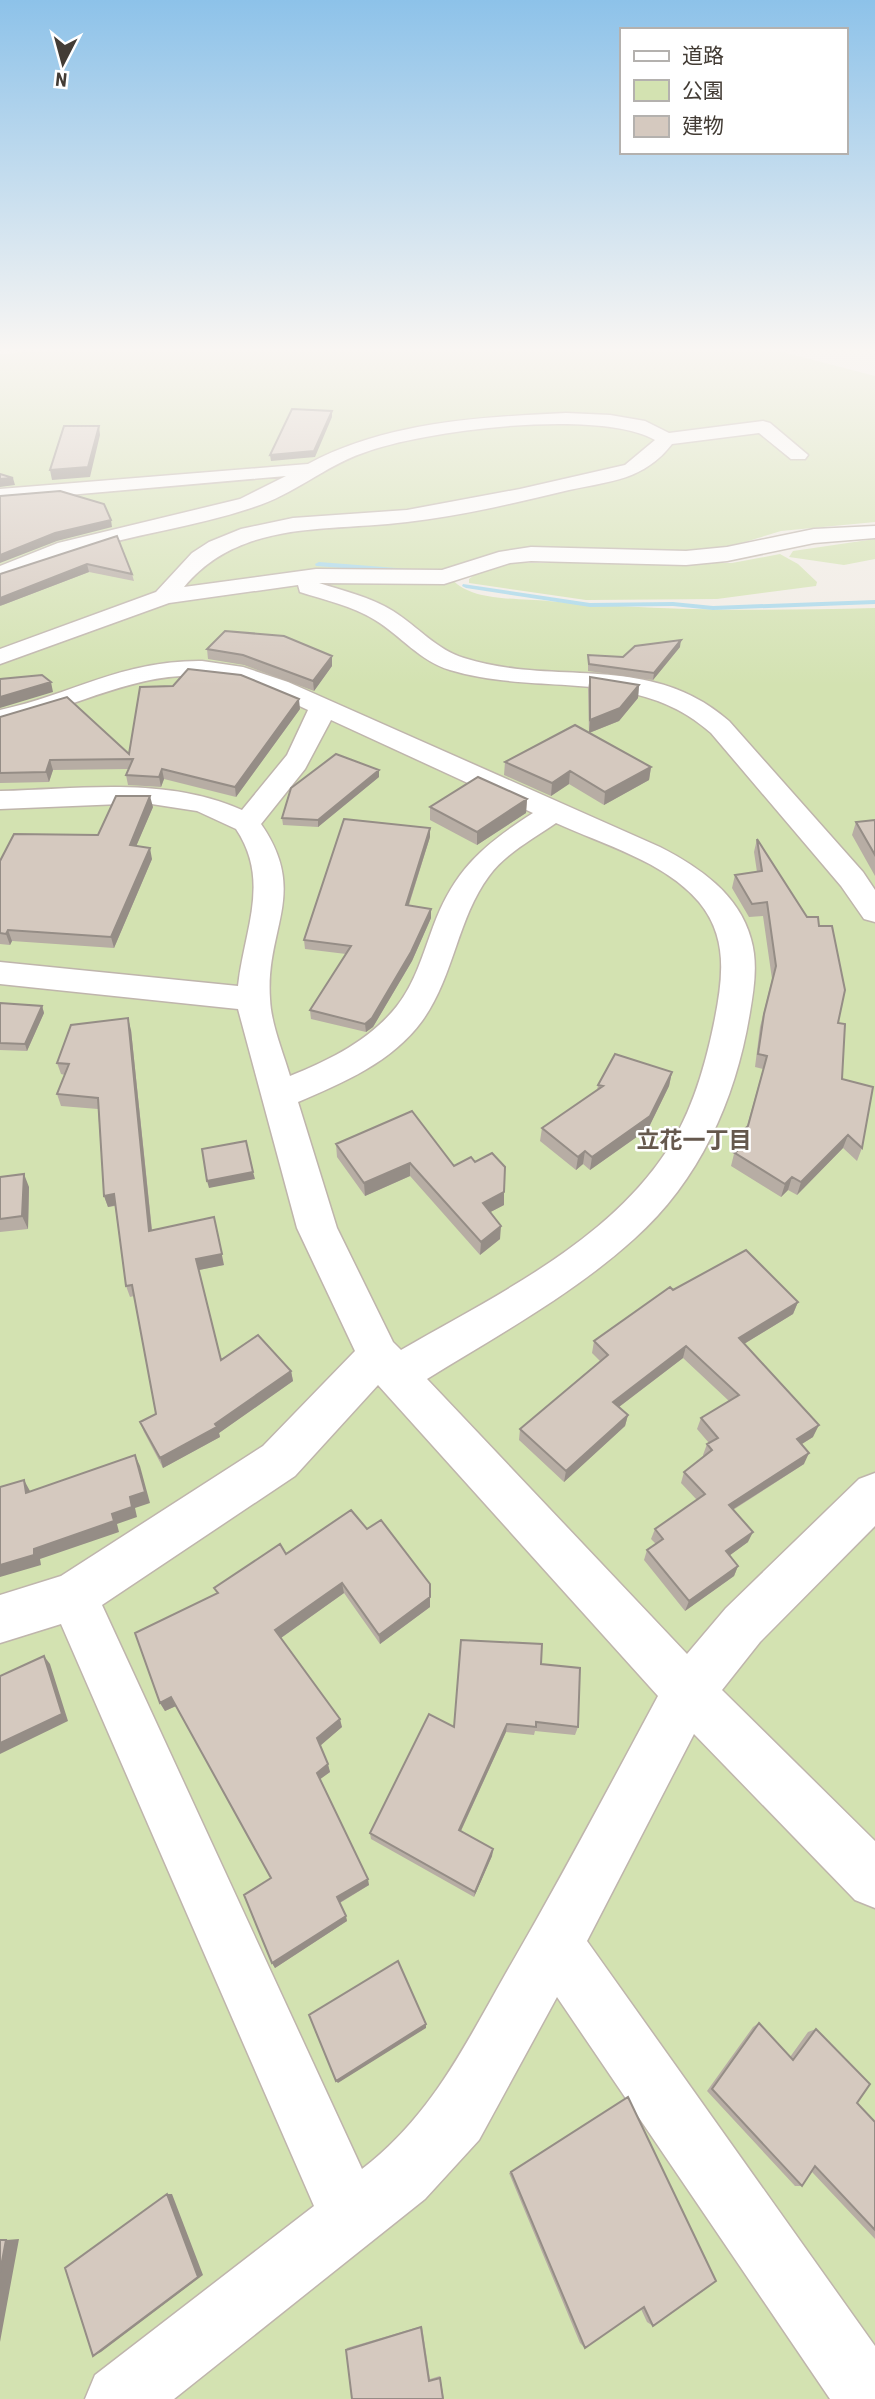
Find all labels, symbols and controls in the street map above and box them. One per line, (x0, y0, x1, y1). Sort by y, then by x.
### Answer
north arrow (28, 28, 98, 98)
legend (620, 28, 847, 154)
text: 道路 (682, 44, 724, 68)
text: N (54, 67, 68, 91)
text: 公園 (682, 79, 724, 103)
text: 建物 (682, 114, 724, 138)
district label: 立花一丁目 (637, 1127, 752, 1154)

